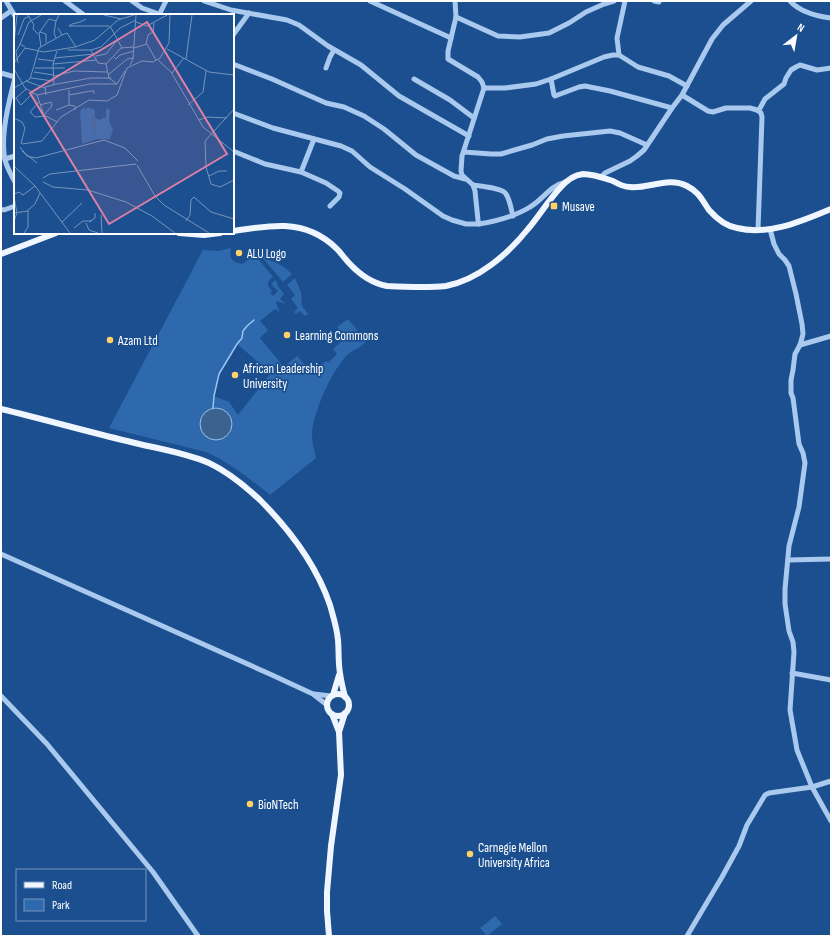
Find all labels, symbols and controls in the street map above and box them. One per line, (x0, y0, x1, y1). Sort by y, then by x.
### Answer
inset map (14, 14, 234, 234)
north arrow (776, 16, 816, 56)
text: N (795, 21, 807, 35)
place label: Musave (562, 199, 595, 215)
marker: Musave (549, 201, 559, 211)
place label: ALU Logo (246, 246, 286, 262)
marker: ALU Logo (234, 248, 244, 258)
place label: Learning Commons (295, 328, 379, 344)
marker: Learning Commons (282, 330, 292, 340)
place label: Azam Ltd (117, 333, 158, 349)
marker: Azam Ltd (105, 335, 115, 345)
place label: African Leadership University (242, 361, 323, 392)
marker: African Leadership University (230, 370, 240, 380)
place label: BioNTech (258, 797, 299, 813)
marker: BioNTech (245, 799, 255, 809)
place label: Carnegie Mellon University Africa (478, 840, 550, 871)
marker: Carnegie Mellon University Africa (465, 849, 475, 859)
legend (16, 869, 146, 921)
text: Road (52, 878, 72, 893)
text: Park (52, 898, 70, 913)

